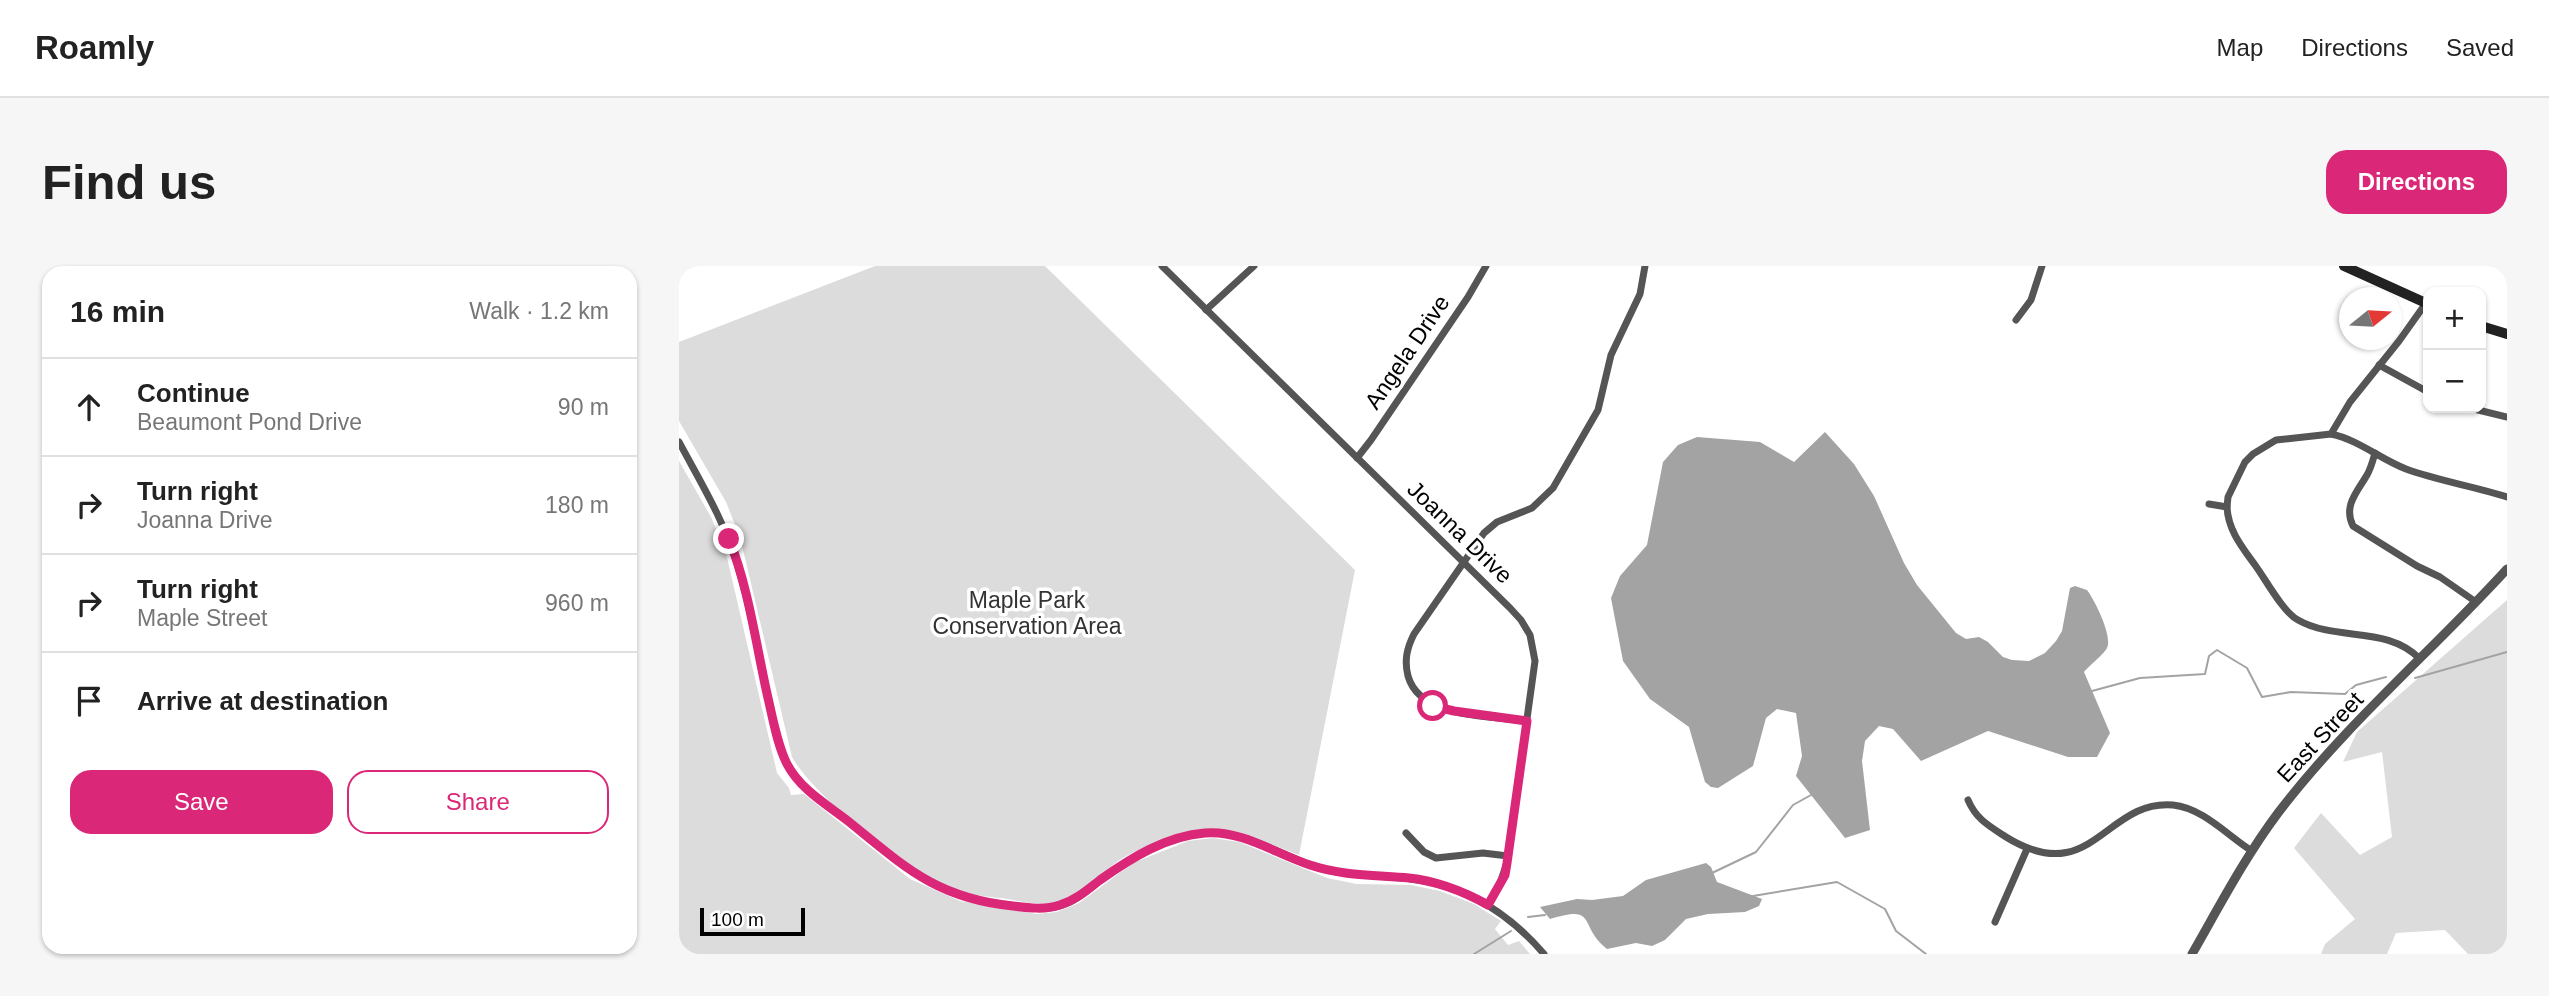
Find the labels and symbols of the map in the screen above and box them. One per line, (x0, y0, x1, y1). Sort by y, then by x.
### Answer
north arrow (2339, 287, 2402, 350)
street label: Angela Drive (1359, 290, 1455, 414)
street label: Joanna Drive (1402, 476, 1518, 588)
route end (713, 523, 744, 554)
park label: Maple Park Conservation Area (932, 587, 1122, 639)
street label: East Street (2272, 686, 2369, 787)
route start (1417, 690, 1448, 721)
scale bar (700, 905, 805, 937)

